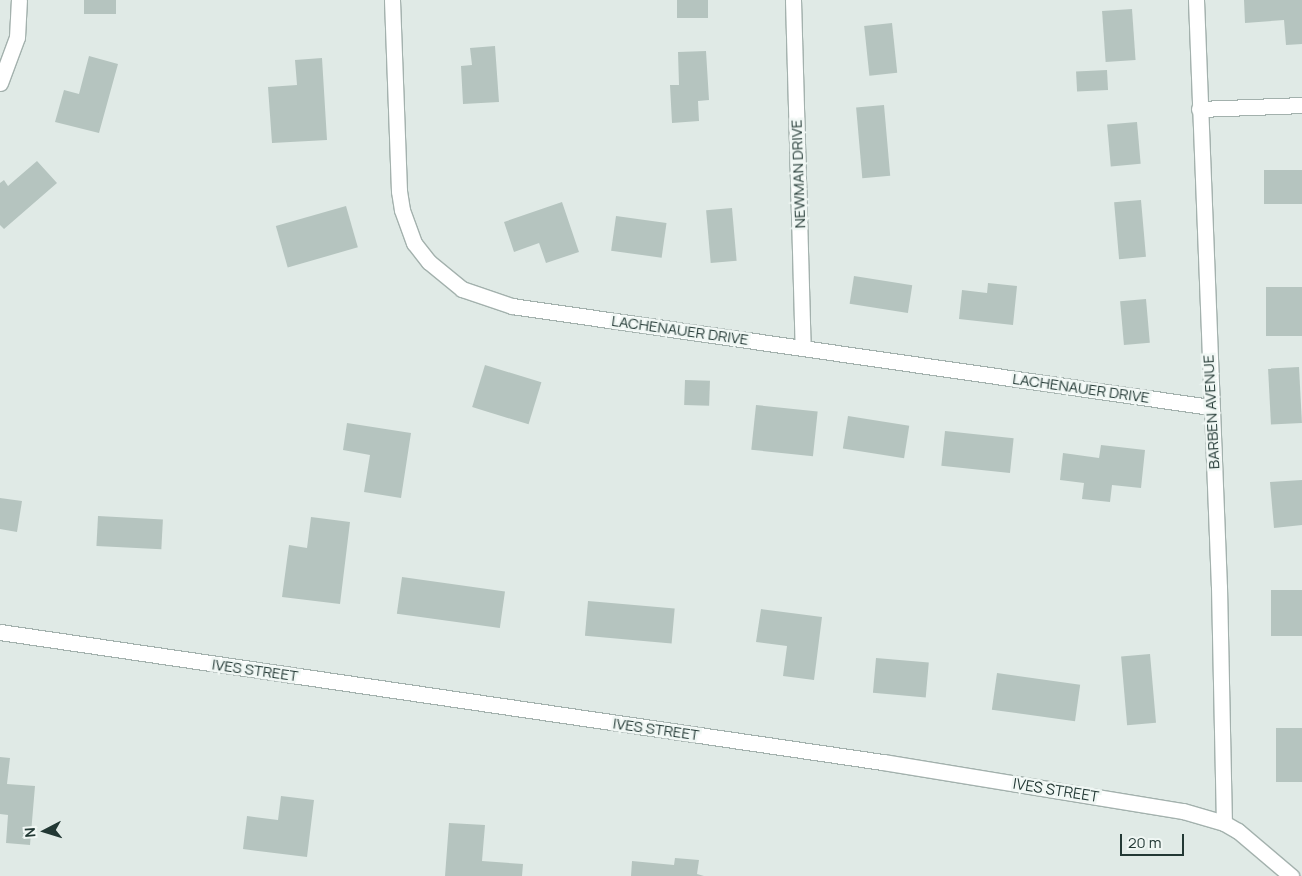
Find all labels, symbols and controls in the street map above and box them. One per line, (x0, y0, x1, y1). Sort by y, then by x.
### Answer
street label: NEWMAN DRIVE (787, 119, 809, 229)
street label: LACHENAUER DRIVE (610, 311, 750, 349)
street label: BARBEN AVENUE (1199, 354, 1223, 470)
street label: LACHENAUER DRIVE (1011, 369, 1151, 407)
street label: IVES STREET (211, 655, 299, 685)
street label: IVES STREET (612, 714, 700, 744)
street label: IVES STREET (1012, 774, 1100, 806)
north arrow (20, 806, 70, 856)
scale bar (1122, 824, 1186, 856)
text: N (20, 827, 39, 838)
text: 20 m (1128, 832, 1161, 853)

